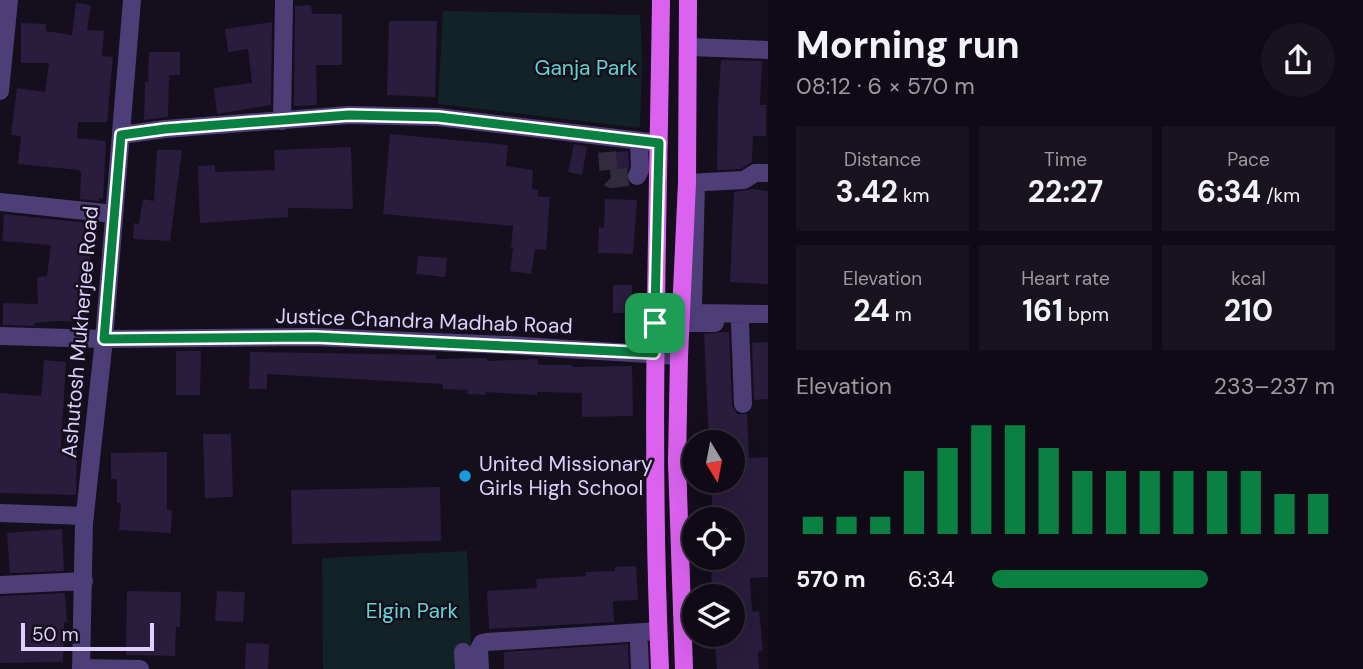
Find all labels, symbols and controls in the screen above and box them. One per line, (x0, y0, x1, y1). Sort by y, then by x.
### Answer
text: Morning run (796, 20, 1020, 70)
button: share (1261, 23, 1335, 97)
park label: Ganja Park (535, 54, 638, 82)
text: 08:12 · 6 × 570 m (796, 71, 975, 101)
text: Distance (844, 147, 921, 172)
text: Time (1044, 147, 1087, 172)
text: Pace (1227, 147, 1270, 172)
text: 3.42 (835, 172, 898, 211)
text: 22:27 (1028, 172, 1103, 211)
text: 6:34 (1197, 172, 1261, 211)
text: km (898, 183, 930, 208)
text: /km (1261, 183, 1300, 208)
street label: Ashutosh Mukherjee Road (55, 205, 105, 459)
text: Elevation (843, 266, 922, 291)
text: Heart rate (1021, 266, 1110, 291)
text: kcal (1231, 266, 1266, 291)
text: 24 (853, 291, 890, 330)
text: 161 (1022, 291, 1063, 330)
text: 210 (1224, 291, 1273, 330)
pin (625, 293, 685, 353)
street label: Justice Chandra Madhab Road (275, 302, 573, 340)
text: m (890, 302, 912, 327)
text: bpm (1063, 302, 1109, 327)
icon: arrive (636, 304, 674, 342)
text: Elevation (796, 371, 892, 401)
text: 233–237 m (1214, 371, 1335, 401)
north arrow (682, 430, 746, 494)
map controls (682, 430, 745, 647)
place label: United Missionary Girls High School (479, 450, 653, 502)
marker: United Missionary Girls High School (457, 468, 473, 484)
button: locate (682, 507, 745, 570)
text: 570 m (796, 564, 866, 594)
text: 6:34 (908, 564, 955, 594)
button: layers (682, 584, 745, 647)
park label: Elgin Park (366, 597, 459, 625)
scale bar (21, 620, 154, 652)
text: 50 m (32, 622, 79, 647)

